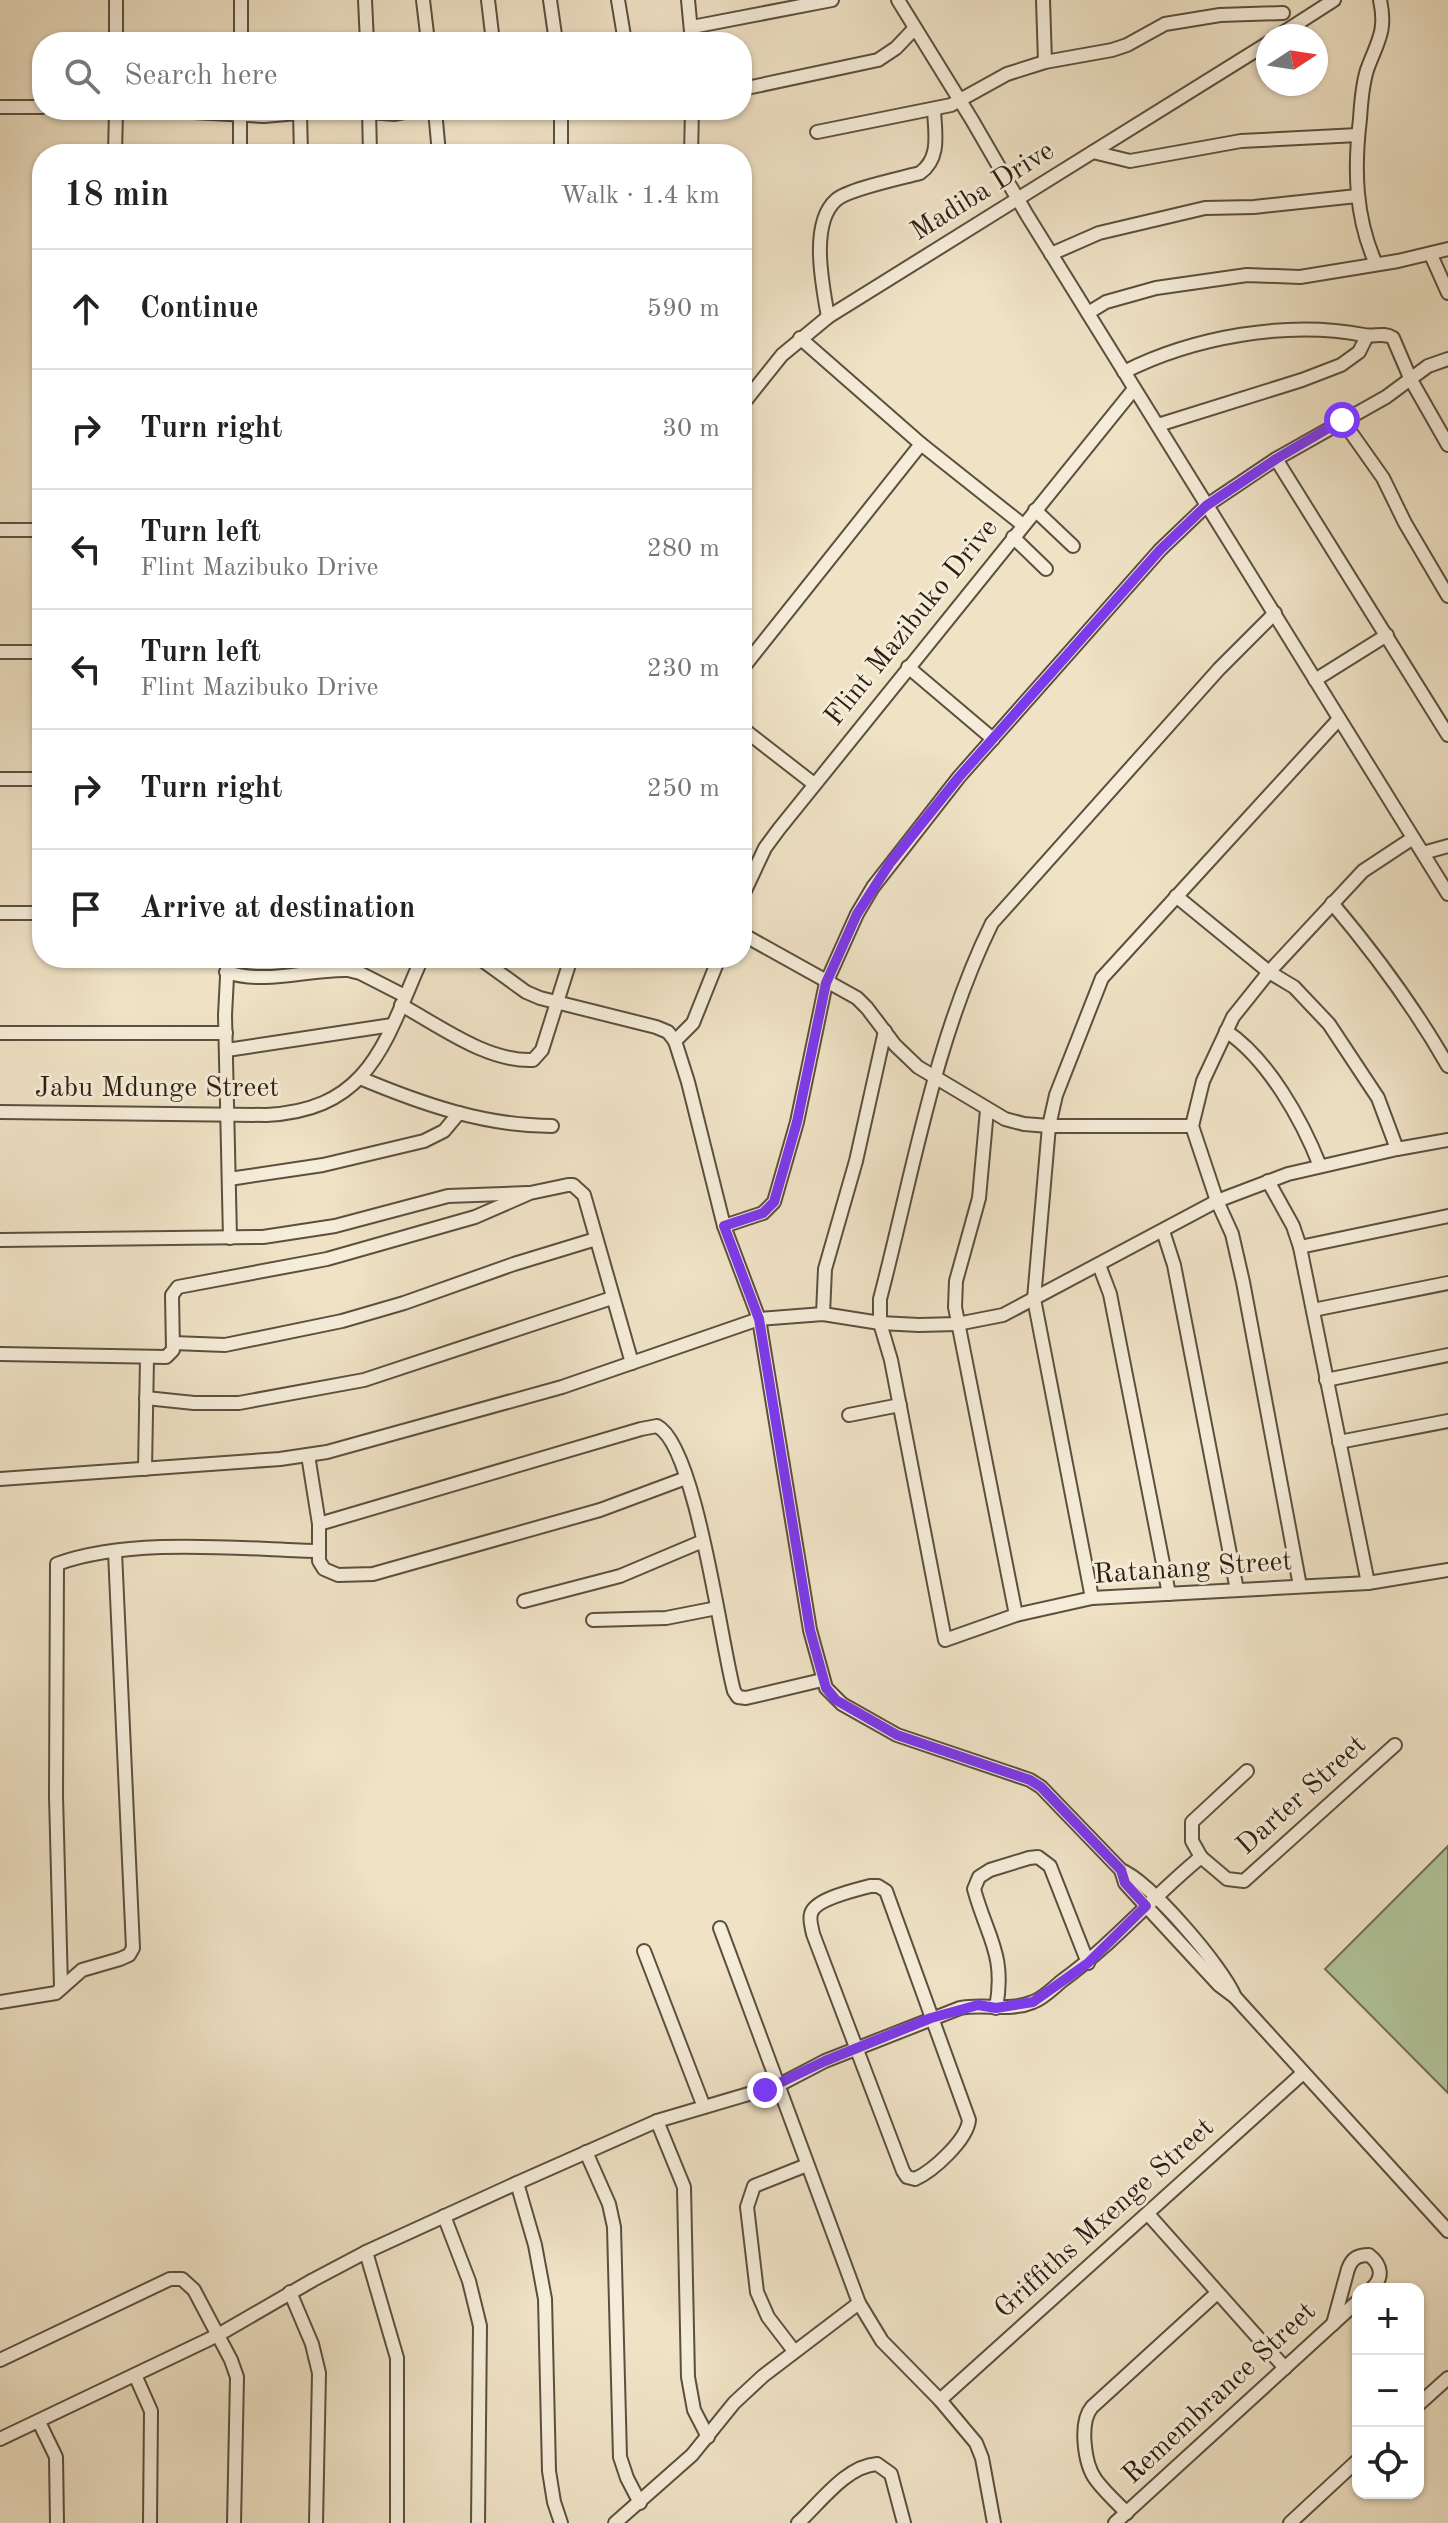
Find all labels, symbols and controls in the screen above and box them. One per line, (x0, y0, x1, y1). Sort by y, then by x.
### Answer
north arrow (1256, 24, 1328, 96)
search box (32, 32, 752, 120)
icon: search (60, 54, 104, 98)
text: Search here (124, 61, 278, 91)
street label: Madiba Drive (907, 137, 1059, 247)
text: 18 min (64, 179, 169, 213)
text: Walk · 1.4 km (560, 183, 720, 209)
icon: ahead (64, 287, 108, 331)
text: Continue (140, 294, 259, 324)
text: 590 m (647, 296, 720, 322)
route start (1324, 402, 1360, 438)
icon: right (64, 407, 108, 451)
text: Turn right (140, 414, 282, 444)
text: 30 m (662, 416, 720, 442)
street label: Flint Mazibuko Drive (820, 514, 1004, 732)
text: Turn left (140, 518, 261, 548)
icon: left (64, 527, 108, 571)
text: 280 m (647, 536, 720, 562)
text: Flint Mazibuko Drive (140, 555, 378, 581)
text: Turn left (140, 638, 261, 668)
icon: left (64, 647, 108, 691)
text: 230 m (647, 656, 720, 682)
text: Flint Mazibuko Drive (140, 675, 378, 701)
icon: right (64, 767, 108, 811)
text: Turn right (140, 774, 282, 804)
text: 250 m (647, 776, 720, 802)
icon: arrive (64, 887, 108, 931)
text: Arrive at destination (140, 894, 415, 924)
street label: Jabu Mdunge Street (35, 1075, 279, 1103)
street label: Ratanang Street (1093, 1548, 1293, 1590)
street label: Darter Street (1232, 1731, 1372, 1861)
route end (747, 2072, 783, 2108)
street label: Griffiths Mxenge Street (990, 2114, 1220, 2324)
map controls (1352, 2283, 1424, 2499)
button: + (1352, 2283, 1424, 2355)
street label: Remembrance Street (1118, 2298, 1322, 2490)
button: − (1352, 2355, 1424, 2427)
button: locate (1352, 2427, 1424, 2499)

